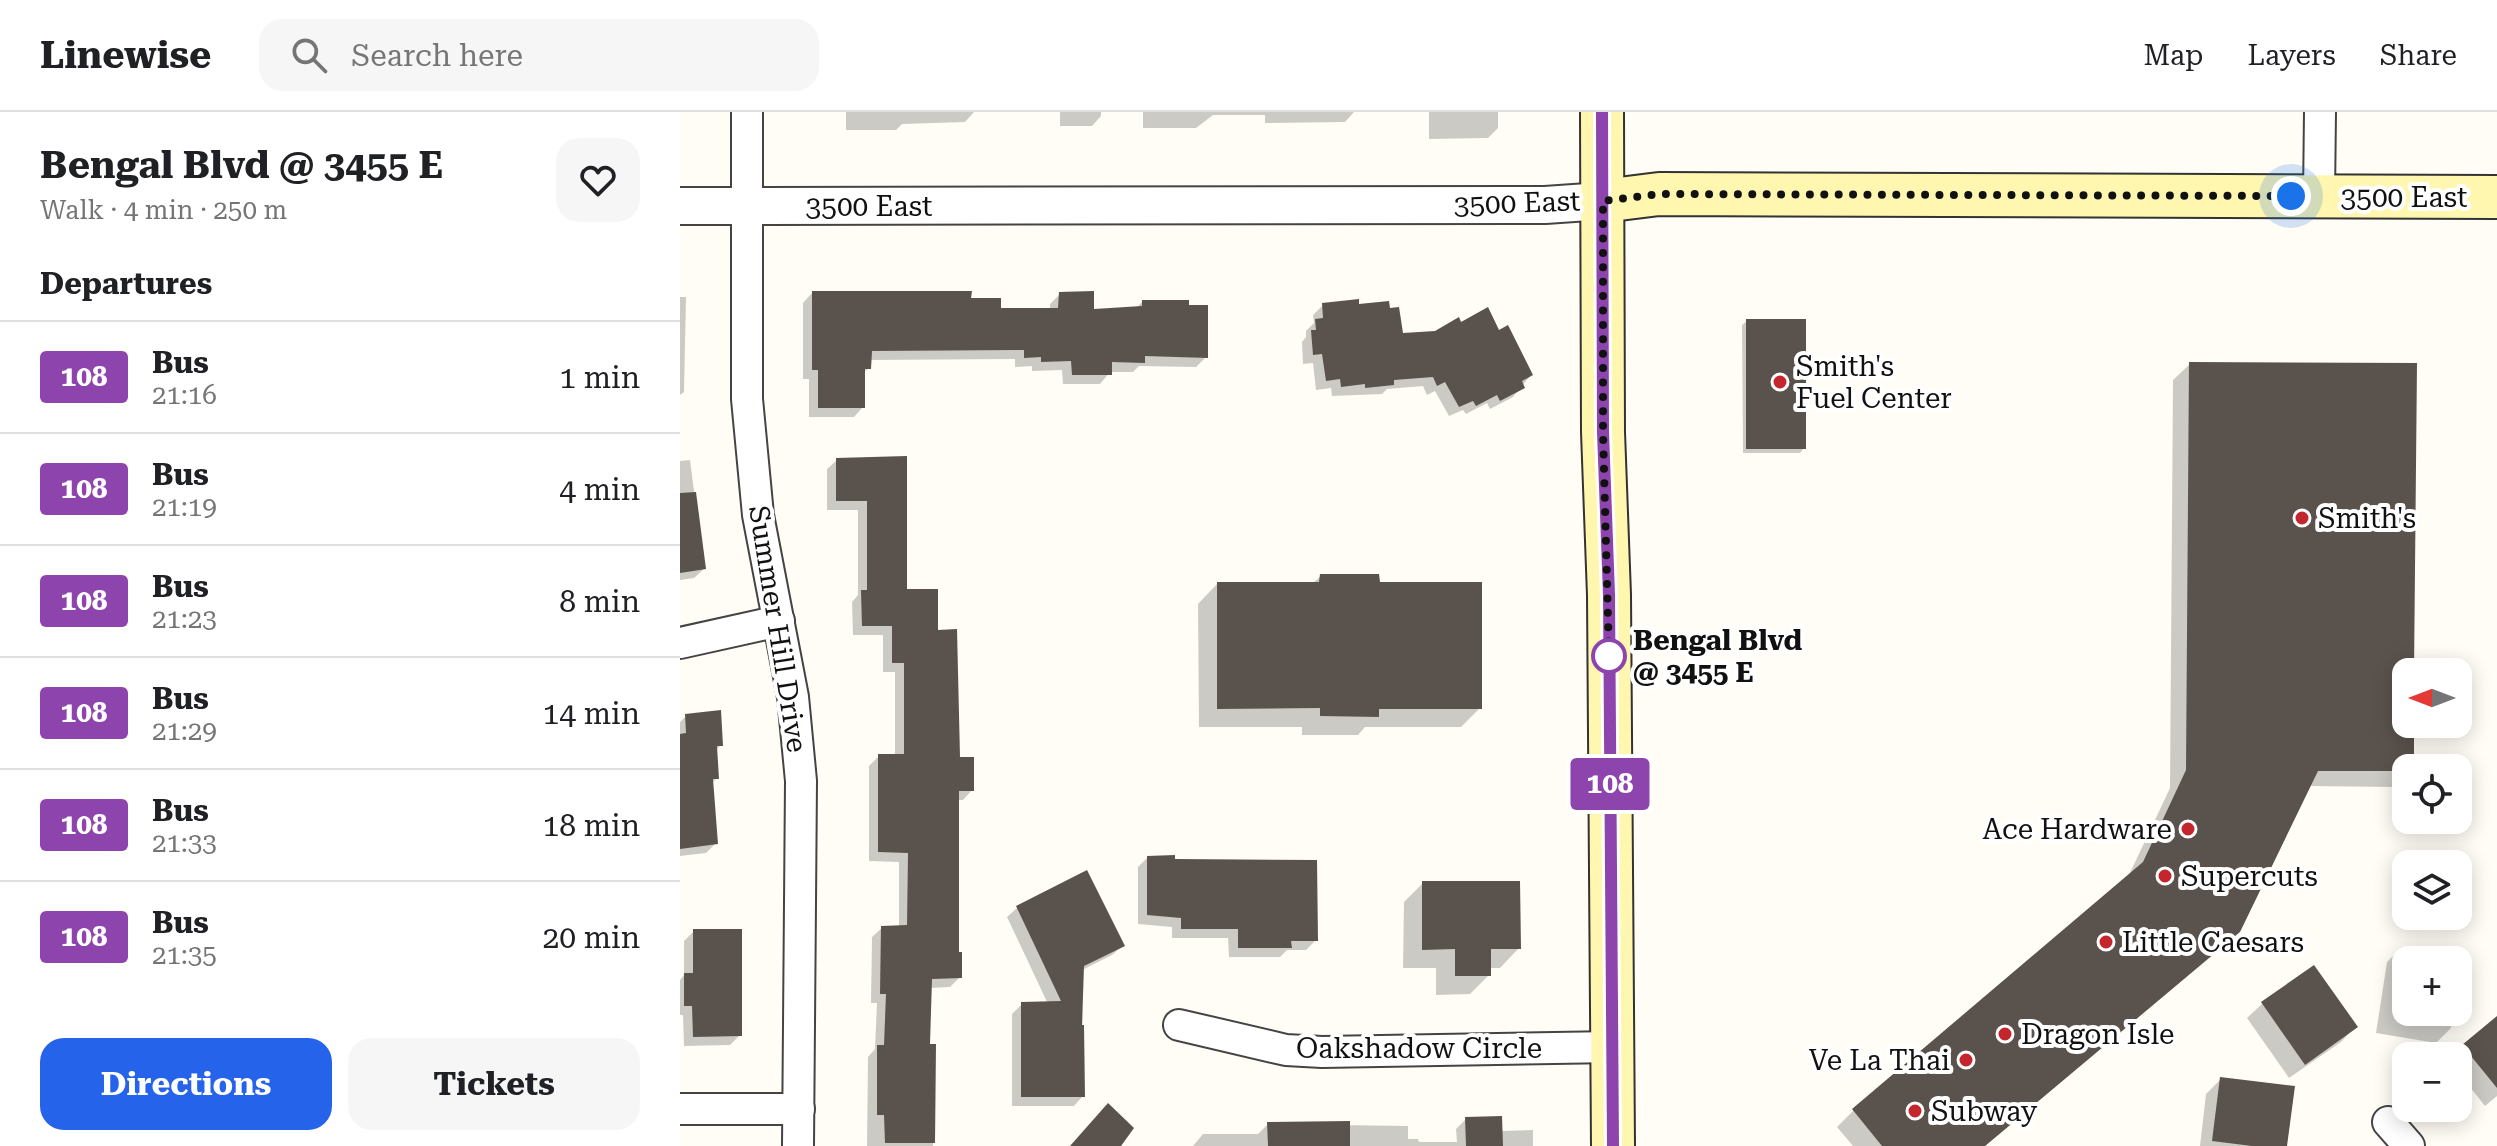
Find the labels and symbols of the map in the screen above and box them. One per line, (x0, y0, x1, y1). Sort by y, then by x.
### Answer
your location (2271, 176, 2311, 216)
street label: 3500 East (2341, 181, 2467, 214)
street label: 3500 East (1453, 184, 1581, 222)
street label: 3500 East (806, 190, 932, 223)
place label: Smith's Fuel Center (1796, 350, 1952, 415)
marker: Smith's Fuel Center (1771, 373, 1789, 391)
place label: Smith's (2318, 502, 2416, 535)
street label: Summer Hill Drive (742, 503, 814, 755)
marker: Smith's (2293, 509, 2311, 527)
place label: Bengal Blvd @ 3455 E (1633, 624, 1803, 689)
marker: Bengal Blvd @ 3455 E (1592, 639, 1626, 673)
north arrow (2392, 658, 2472, 738)
line badge: 108 (1564, 758, 1656, 810)
place label: Ace Hardware (1982, 813, 2172, 846)
marker: Ace Hardware (2179, 820, 2197, 838)
place label: Supercuts (2181, 860, 2318, 893)
marker: Supercuts (2156, 867, 2174, 885)
place label: Little Caesars (2122, 926, 2304, 959)
marker: Little Caesars (2097, 933, 2115, 951)
place label: Dragon Isle (2021, 1018, 2174, 1051)
marker: Dragon Isle (1996, 1025, 2014, 1043)
street label: Oakshadow Circle (1296, 1032, 1542, 1065)
place label: Ve La Thai (1809, 1044, 1950, 1077)
marker: Ve La Thai (1957, 1051, 1975, 1069)
place label: Subway (1931, 1095, 2038, 1128)
marker: Subway (1906, 1102, 1924, 1120)

